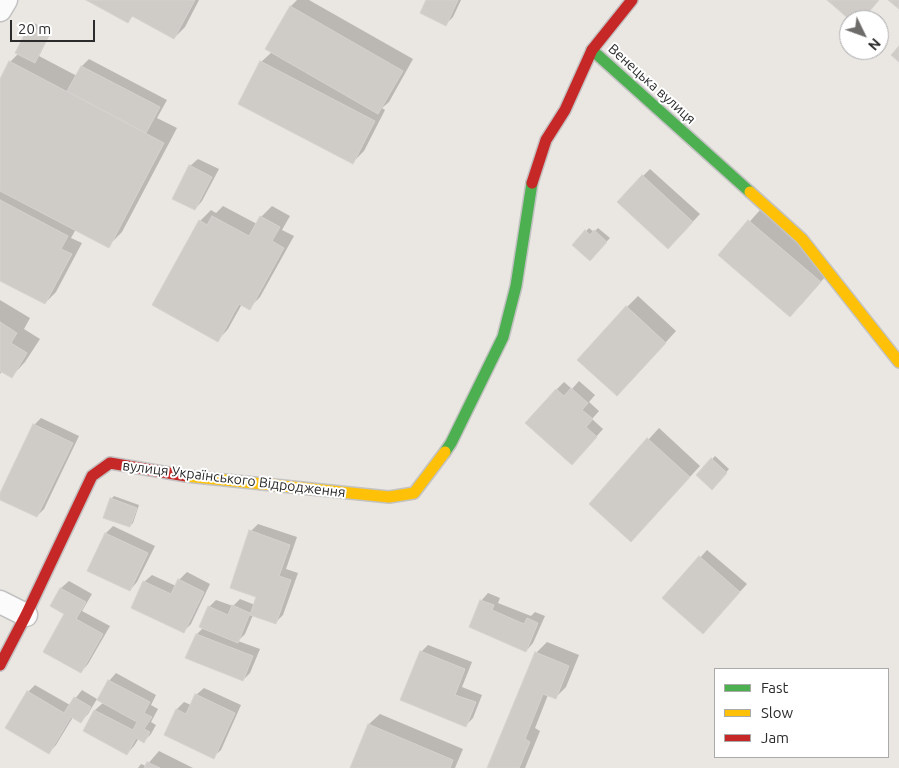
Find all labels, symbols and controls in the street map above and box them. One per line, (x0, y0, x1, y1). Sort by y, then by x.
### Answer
scale bar (12, 10, 98, 42)
north arrow (839, 10, 889, 60)
text: 20 m (18, 20, 51, 37)
text: N (865, 35, 884, 54)
street label: Венецька вулиця (605, 40, 699, 128)
street label: вулиця Українського Відродження (122, 457, 346, 501)
legend (714, 668, 889, 758)
text: Fast (761, 679, 788, 696)
text: Slow (761, 704, 793, 721)
text: Jam (761, 729, 789, 746)

